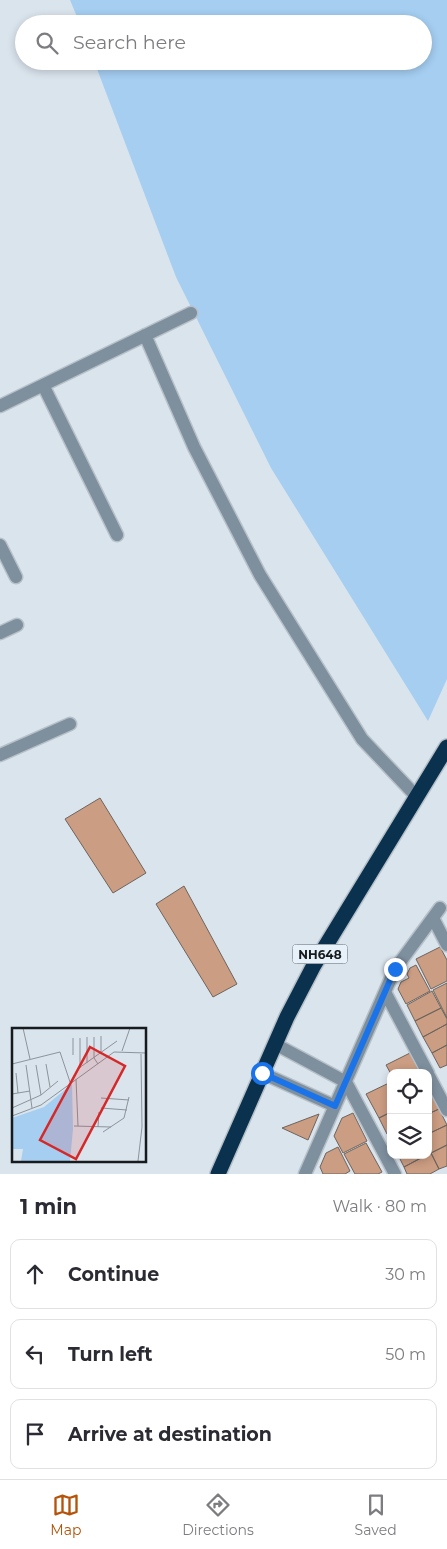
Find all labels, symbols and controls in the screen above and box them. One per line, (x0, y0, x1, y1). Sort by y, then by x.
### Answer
search box (15, 15, 432, 70)
icon: search (33, 29, 61, 57)
text: Search here (73, 31, 186, 54)
road number: NH648 (292, 944, 348, 964)
route end (384, 958, 407, 981)
inset map (12, 1028, 146, 1162)
route start (251, 1062, 274, 1085)
map controls (387, 1069, 432, 1159)
button: locate (387, 1069, 432, 1114)
button: layers (387, 1114, 432, 1159)
text: 1 min (20, 1194, 77, 1219)
text: Walk · 80 m (332, 1197, 427, 1216)
icon: ahead (21, 1260, 49, 1288)
text: Continue (68, 1263, 159, 1286)
text: 30 m (385, 1265, 426, 1284)
icon: left (21, 1340, 49, 1368)
text: Turn left (68, 1343, 153, 1366)
text: 50 m (385, 1345, 426, 1364)
icon: arrive (21, 1420, 49, 1448)
text: Arrive at destination (68, 1423, 272, 1446)
tab: Map (50, 1491, 81, 1539)
tab: Directions (182, 1491, 254, 1539)
tab: Saved (355, 1491, 397, 1539)

